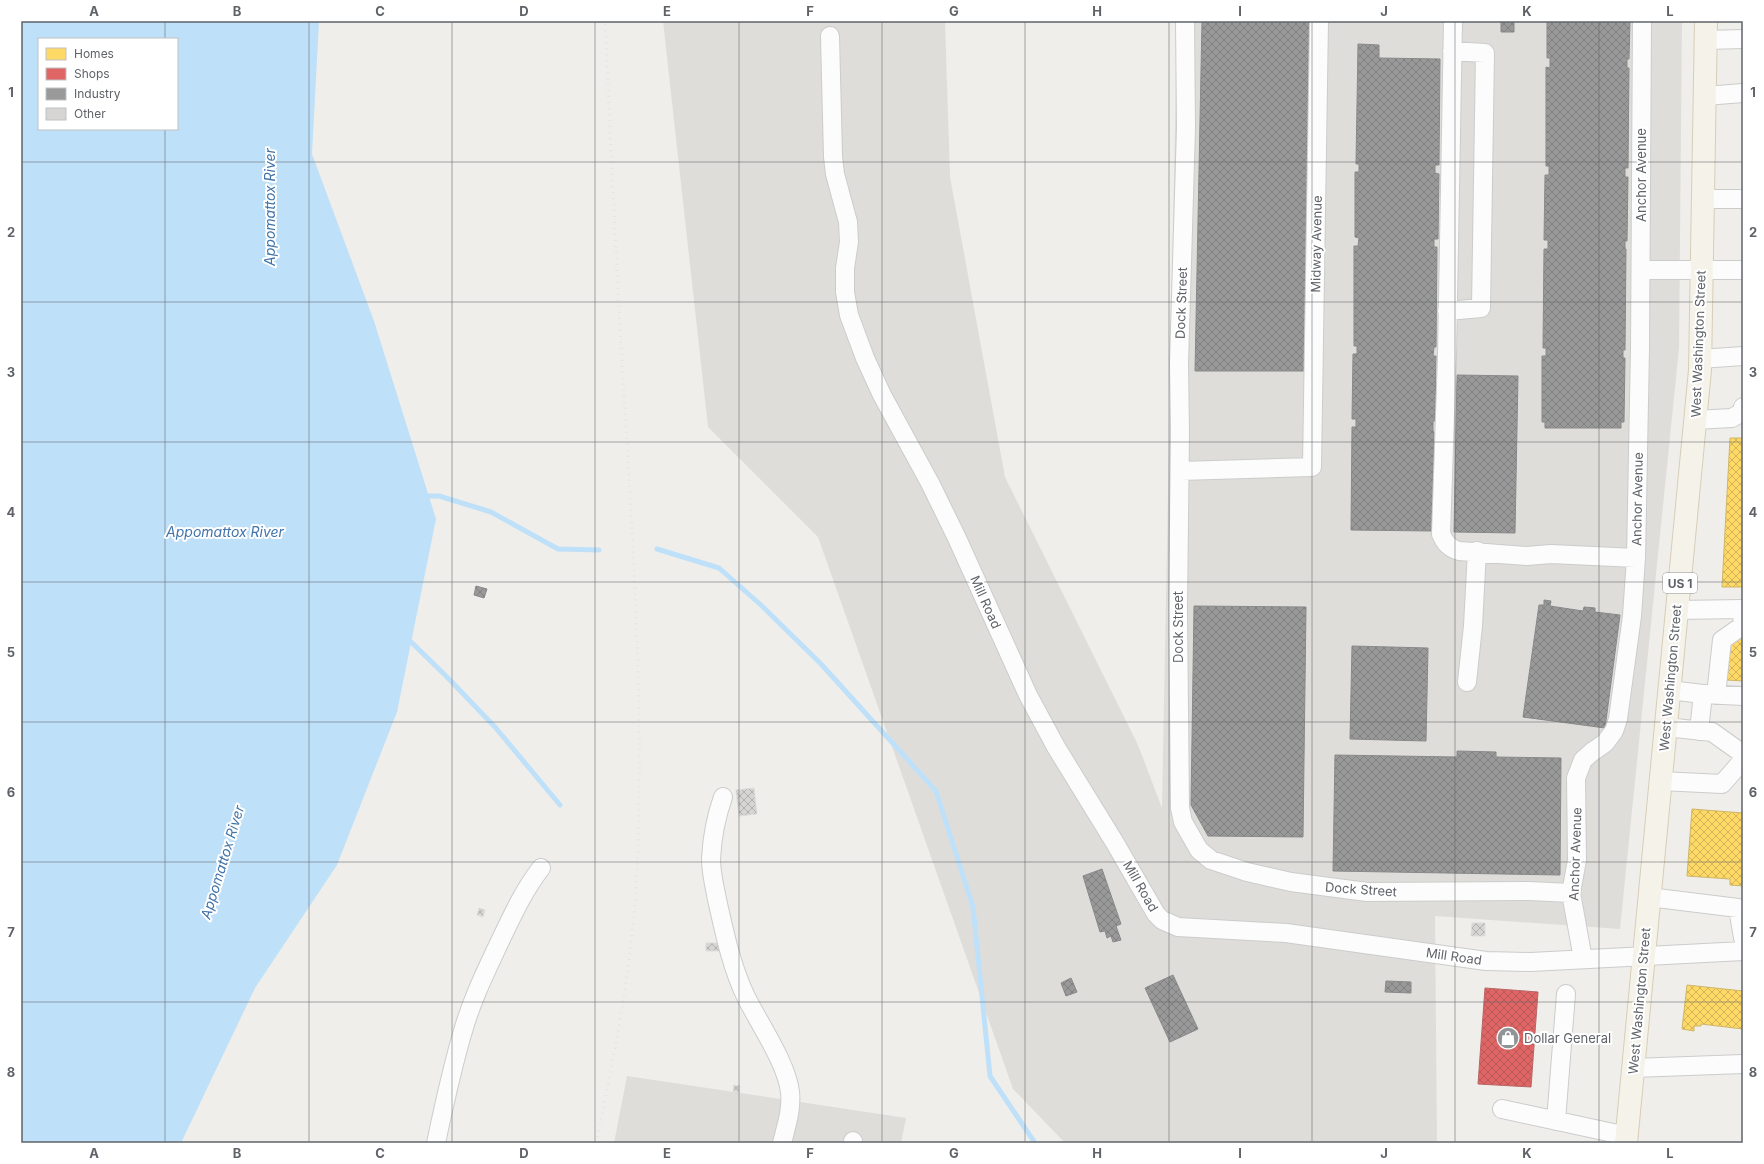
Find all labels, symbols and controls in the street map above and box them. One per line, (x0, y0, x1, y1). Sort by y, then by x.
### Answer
text: A (89, 3, 99, 19)
text: B (233, 3, 242, 19)
text: C (375, 3, 385, 19)
text: D (519, 3, 529, 19)
text: E (663, 3, 671, 19)
text: F (806, 3, 814, 19)
text: G (949, 3, 959, 19)
text: H (1092, 3, 1102, 19)
text: I (1238, 3, 1242, 19)
text: J (1380, 3, 1388, 19)
text: K (1522, 3, 1532, 19)
text: L (1666, 3, 1674, 19)
legend (38, 38, 178, 130)
text: Homes (74, 46, 114, 61)
text: Shops (74, 66, 110, 81)
text: 1 (8, 84, 14, 100)
text: 1 (1750, 84, 1756, 100)
text: Industry (74, 86, 121, 101)
text: Other (74, 106, 106, 121)
street label: Anchor Avenue (1633, 128, 1649, 222)
water label: Appomattox River (261, 147, 278, 267)
street label: Midway Avenue (1307, 195, 1325, 293)
text: 2 (7, 224, 15, 240)
text: 2 (1749, 224, 1757, 240)
street label: Dock Street (1172, 267, 1190, 339)
street label: West Washington Street (1687, 270, 1709, 418)
text: 3 (7, 364, 15, 380)
text: 3 (1749, 364, 1757, 380)
street label: Anchor Avenue (1628, 452, 1646, 546)
text: 4 (7, 504, 16, 520)
text: 4 (1749, 504, 1758, 520)
water label: Appomattox River (165, 523, 285, 540)
street label: Mill Road (967, 573, 1005, 631)
road number: US 1 (1663, 573, 1697, 593)
street label: Dock Street (1170, 591, 1186, 663)
street label: West Washington Street (1656, 604, 1684, 752)
text: 5 (7, 644, 15, 660)
text: 5 (1749, 644, 1757, 660)
text: 6 (7, 784, 15, 800)
text: 6 (1749, 784, 1757, 800)
water label: Appomattox River (196, 803, 248, 922)
street label: Anchor Avenue (1565, 807, 1585, 901)
street label: Mill Road (1120, 858, 1162, 914)
street label: Dock Street (1324, 879, 1398, 899)
text: 7 (7, 924, 15, 940)
text: 7 (1749, 924, 1757, 940)
street label: West Washington Street (1625, 927, 1653, 1075)
street label: Mill Road (1425, 944, 1483, 968)
shop icon: Dollar General (1495, 1025, 1521, 1051)
place label: Dollar General (1524, 1030, 1611, 1046)
text: 8 (7, 1064, 15, 1080)
text: 8 (1749, 1064, 1757, 1080)
text: A (89, 1145, 99, 1161)
text: B (233, 1145, 242, 1161)
text: C (375, 1145, 385, 1161)
text: D (519, 1145, 529, 1161)
text: E (663, 1145, 671, 1161)
text: F (806, 1145, 814, 1161)
text: G (949, 1145, 959, 1161)
text: H (1092, 1145, 1102, 1161)
text: I (1238, 1145, 1242, 1161)
text: J (1380, 1145, 1388, 1161)
text: K (1522, 1145, 1532, 1161)
text: L (1666, 1145, 1674, 1161)

